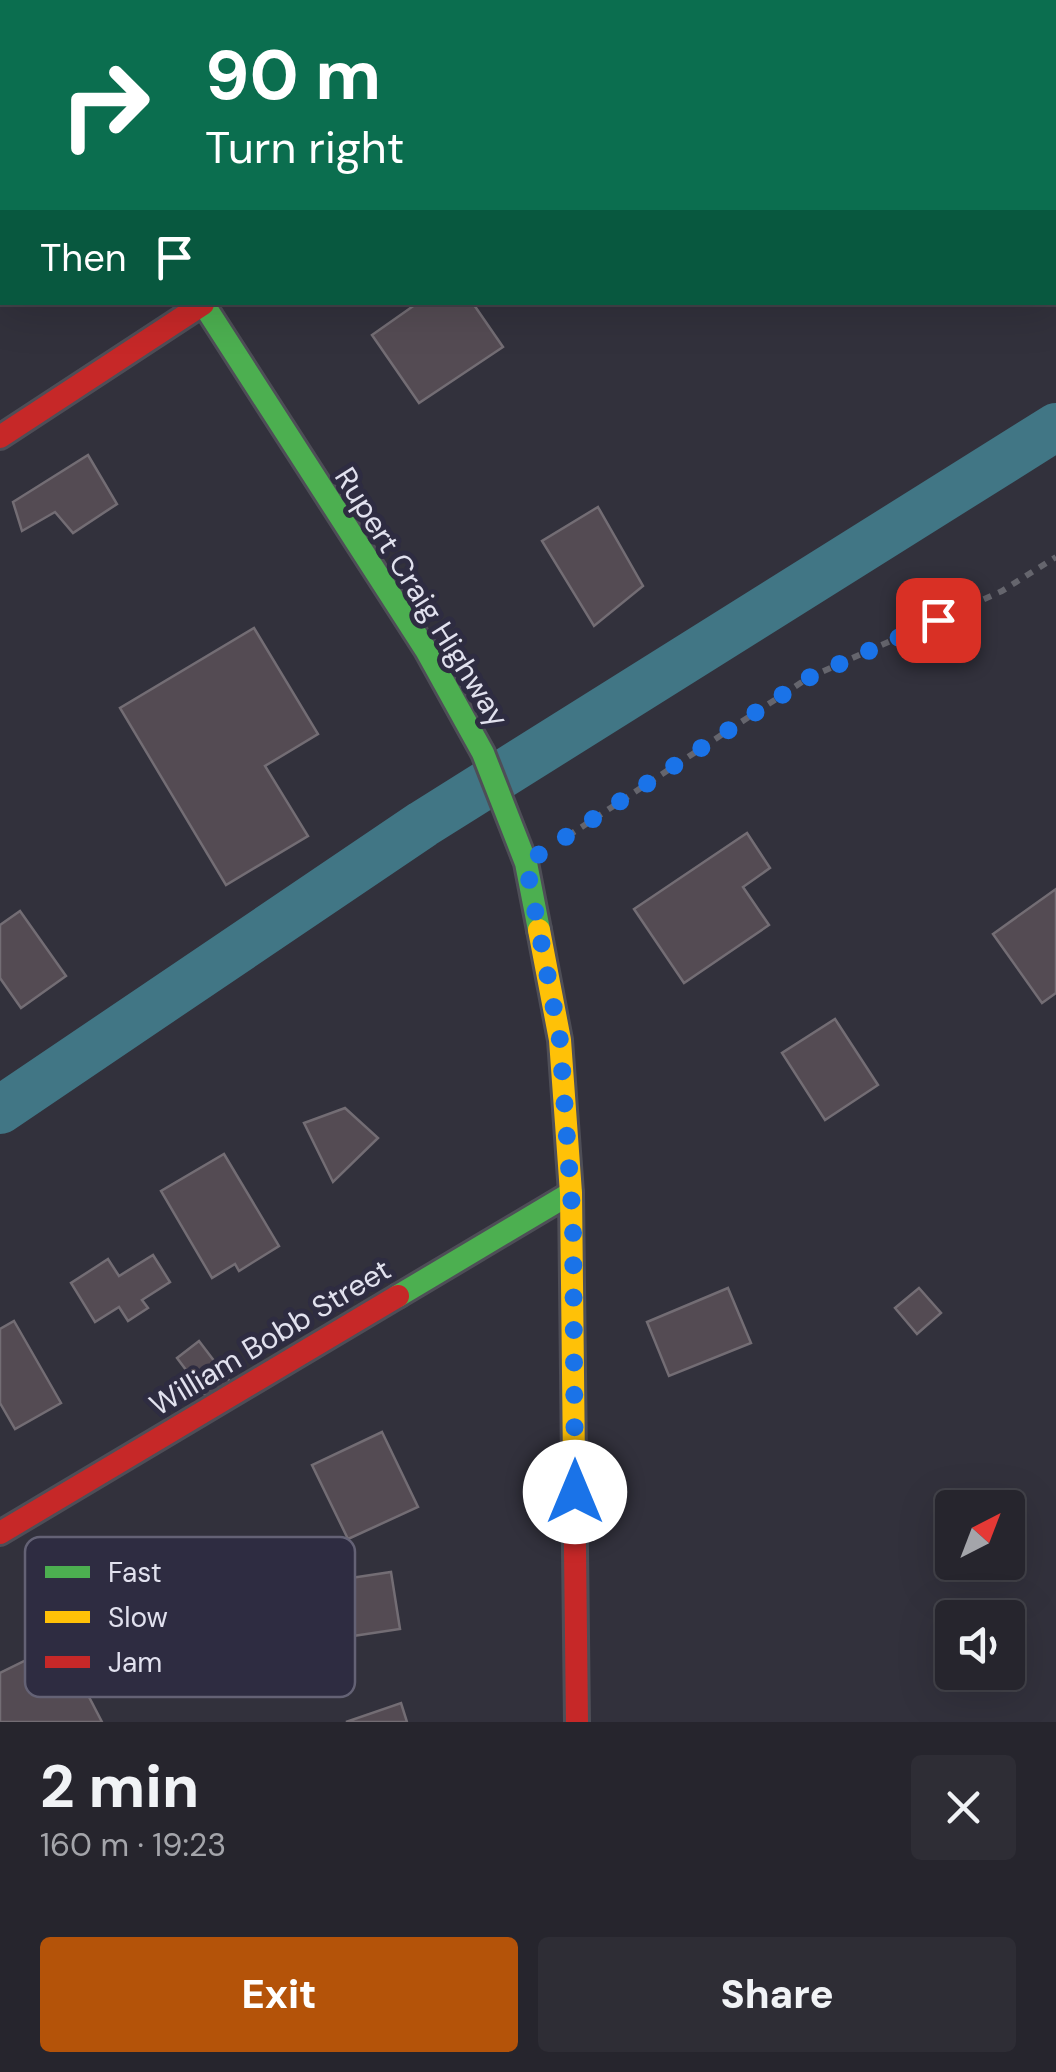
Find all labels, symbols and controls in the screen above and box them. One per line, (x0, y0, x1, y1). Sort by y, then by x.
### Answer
text: 90 m (205, 30, 381, 121)
icon: right (40, 40, 170, 170)
text: Turn right (205, 118, 404, 177)
icon: arrive (147, 230, 202, 285)
text: Then (40, 233, 127, 283)
street label: Rupert Craig Highway (326, 460, 518, 734)
pin (896, 578, 981, 663)
icon: arrive (911, 593, 966, 648)
street label: William Bobb Street (142, 1250, 398, 1424)
position arrow (523, 1440, 627, 1544)
north arrow (935, 1490, 1025, 1580)
map controls (935, 1490, 1025, 1690)
legend (25, 1537, 355, 1697)
text: Fast (108, 1554, 162, 1591)
text: Slow (108, 1599, 168, 1636)
button: sound (935, 1600, 1025, 1690)
text: Jam (108, 1644, 162, 1681)
text: 2 min (40, 1747, 199, 1826)
button: close (911, 1755, 1016, 1860)
text: 160 m · 19:23 (40, 1824, 226, 1866)
button: Exit (40, 1937, 518, 2052)
button: Share (538, 1937, 1016, 2052)

